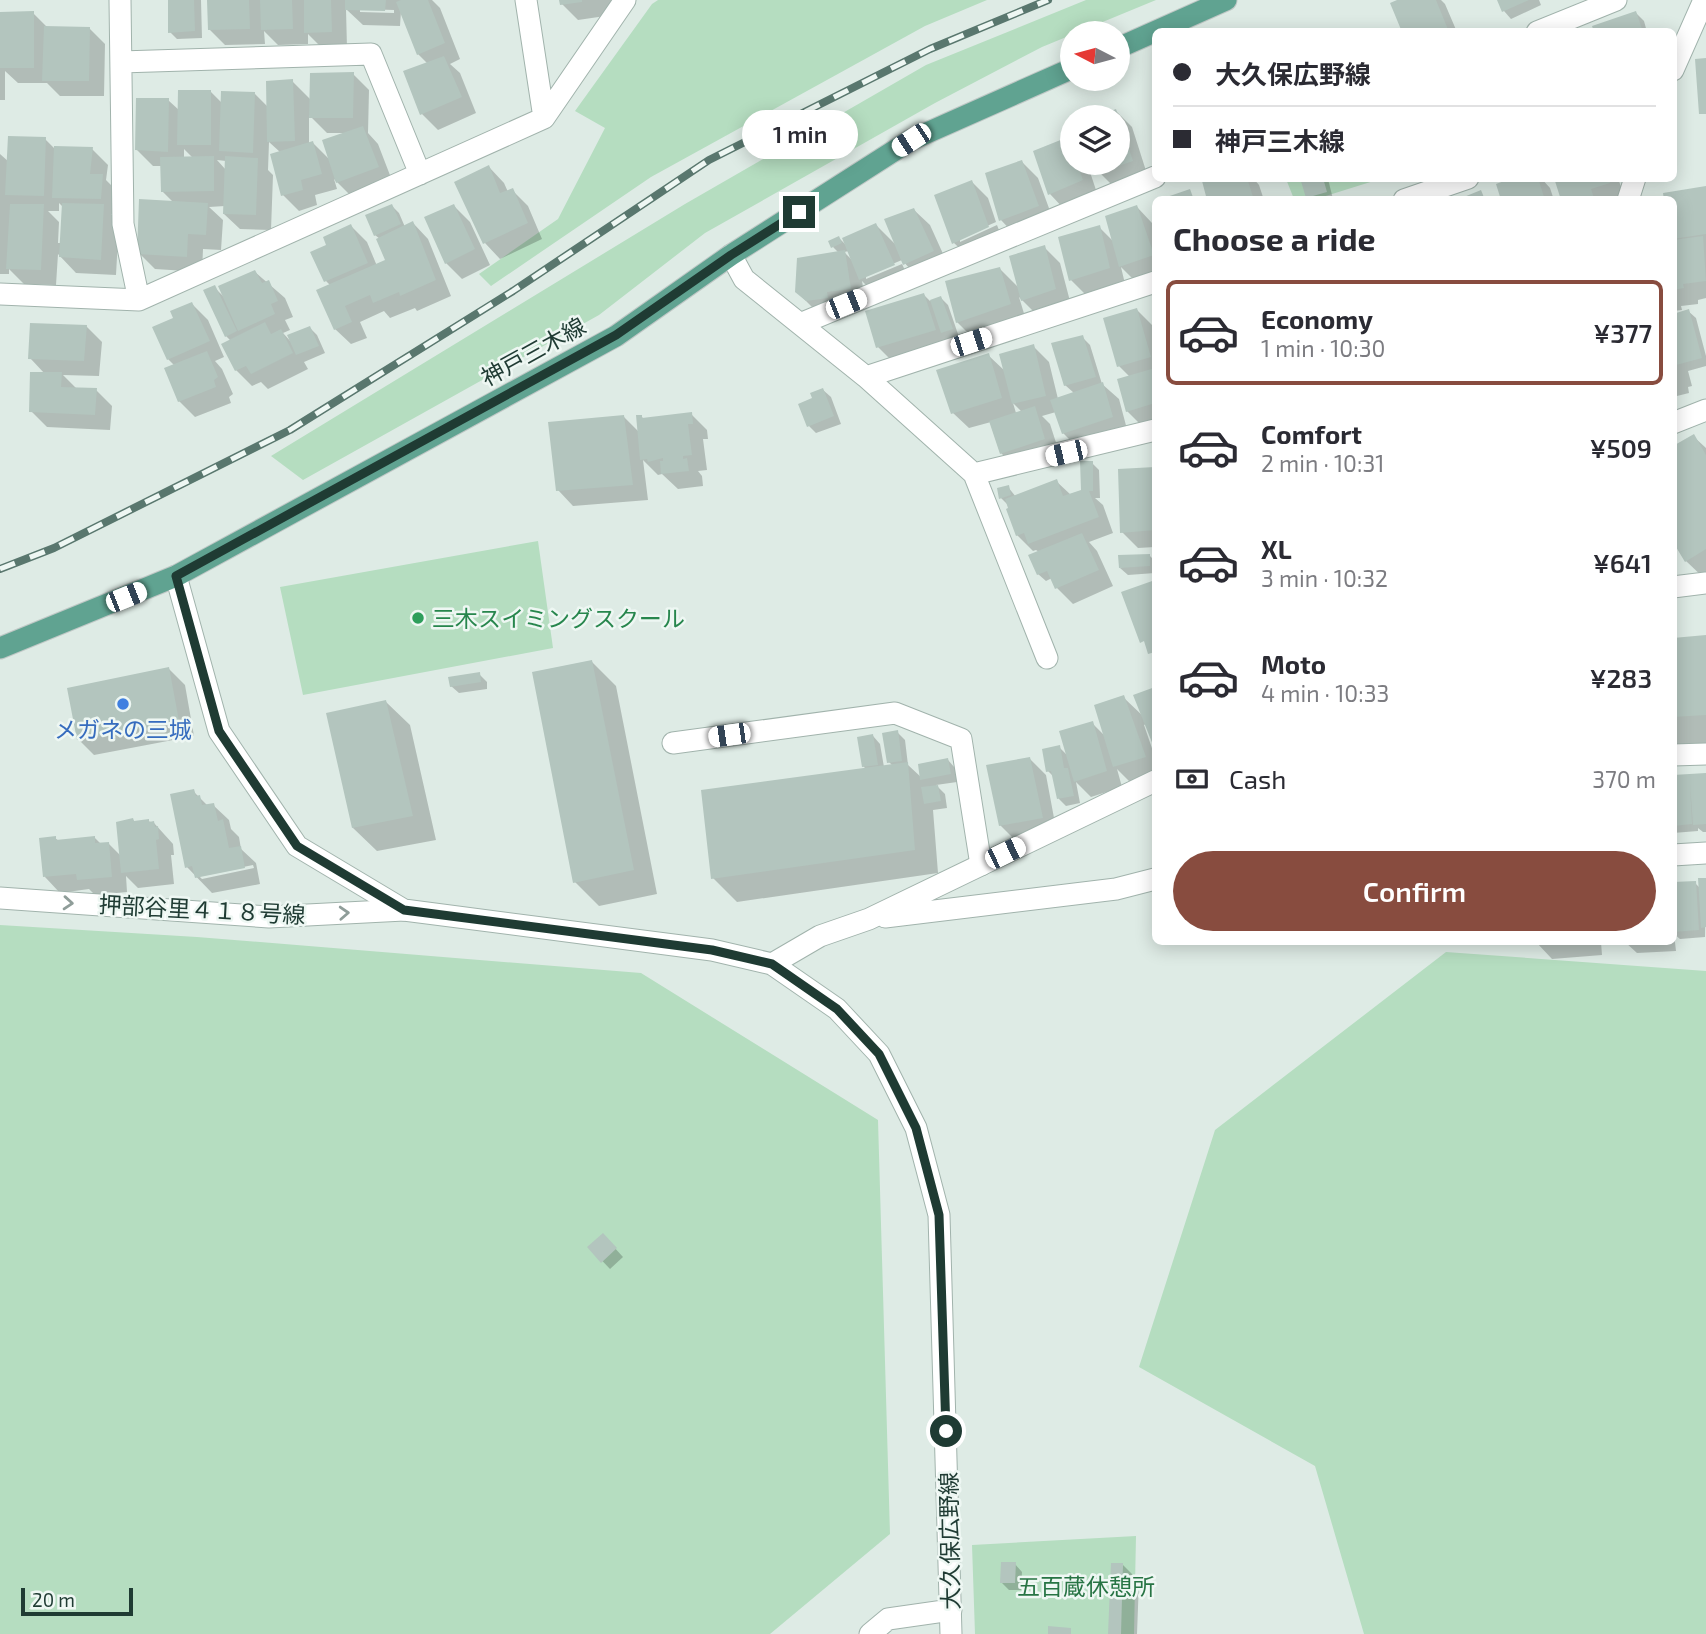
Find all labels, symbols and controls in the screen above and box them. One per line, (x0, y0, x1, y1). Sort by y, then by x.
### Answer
north arrow (1060, 21, 1130, 91)
map controls (1060, 21, 1130, 175)
text: 大久保広野線 (1215, 58, 1371, 89)
button: layers (1060, 105, 1130, 175)
callout: 1 min (741, 110, 857, 160)
text: 1 min (773, 120, 827, 148)
car (888, 120, 935, 160)
text: 神戸三木線 (1215, 125, 1345, 156)
route end (783, 196, 815, 228)
text: Choose a ride (1173, 219, 1376, 257)
car (823, 286, 870, 322)
icon: car (1177, 301, 1240, 364)
text: Economy (1261, 303, 1373, 334)
street label: 神戸三木線 (476, 311, 590, 391)
text: ¥377 (1594, 317, 1652, 348)
car (948, 326, 995, 358)
text: 1 min · 10:30 (1261, 334, 1385, 362)
icon: car (1177, 416, 1240, 479)
text: Comfort (1261, 418, 1362, 449)
text: ¥509 (1590, 432, 1652, 463)
car (1044, 438, 1089, 468)
text: 2 min · 10:31 (1261, 449, 1384, 477)
icon: car (1177, 531, 1240, 594)
text: XL (1261, 533, 1292, 564)
text: ¥641 (1593, 547, 1652, 578)
text: 3 min · 10:32 (1261, 564, 1388, 592)
car (103, 579, 150, 615)
place label: 三木スイミングスクール (432, 604, 685, 632)
marker: 三木スイミングスクール (410, 610, 426, 626)
icon: car (1177, 646, 1240, 709)
text: Moto (1261, 648, 1326, 679)
text: ¥283 (1590, 662, 1652, 693)
text: 4 min · 10:33 (1261, 679, 1389, 707)
marker: メガネの三城 (115, 696, 131, 712)
place label: メガネの三城 (54, 715, 192, 743)
car (707, 722, 752, 748)
icon: cash (1173, 760, 1211, 798)
text: Cash (1229, 763, 1286, 794)
text: 370 m (1592, 765, 1656, 793)
car (982, 834, 1029, 872)
button: Confirm (1173, 851, 1656, 931)
street label: 押部谷里４１８号線 (98, 890, 306, 928)
one-way arrow (63, 895, 74, 910)
one-way arrow (339, 906, 350, 921)
route start (930, 1415, 962, 1447)
street label: 大久保広野線 (934, 1472, 964, 1610)
park label: 五百蔵休憩所 (1017, 1572, 1155, 1600)
scale bar (21, 1585, 133, 1617)
text: 20 m (32, 1588, 75, 1611)

